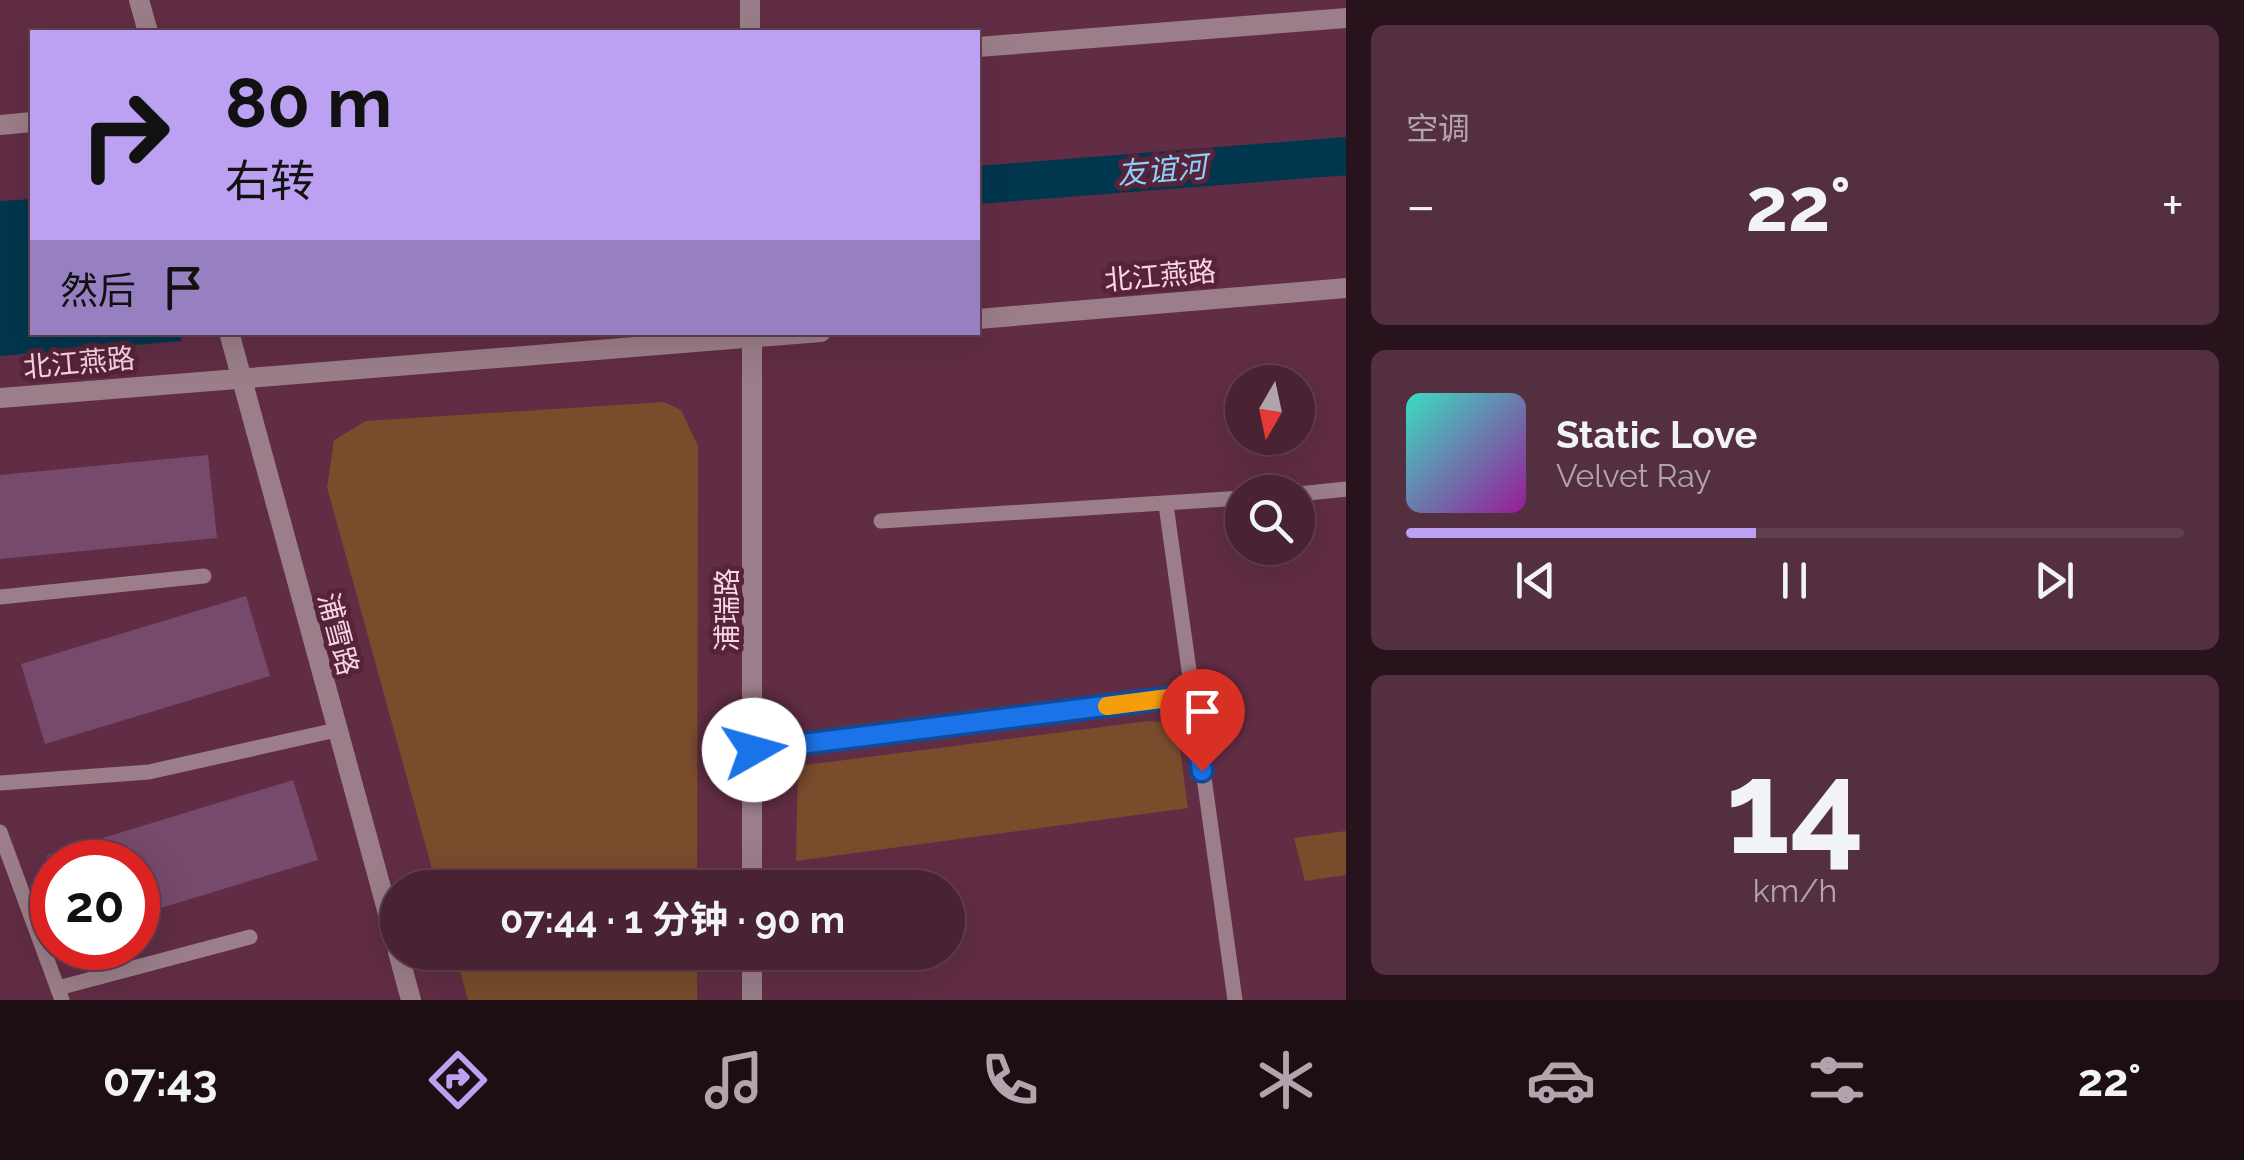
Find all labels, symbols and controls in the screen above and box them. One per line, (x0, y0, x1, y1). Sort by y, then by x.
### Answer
text: 80 m (225, 61, 392, 143)
icon: right (60, 70, 190, 200)
text: 空调 (1406, 110, 1470, 147)
water label: 友谊河 (1116, 148, 1213, 191)
text: 右转 (225, 155, 315, 208)
text: 22° (1746, 160, 1851, 249)
text: − (1406, 173, 1436, 238)
text: + (2161, 173, 2184, 238)
street label: 北江燕路 (1103, 255, 1217, 297)
icon: arrive (156, 260, 211, 315)
text: 然后 (60, 268, 136, 313)
street label: 北江燕路 (22, 342, 136, 384)
north arrow (1225, 365, 1315, 455)
map controls (1225, 365, 1315, 565)
text: Static Love (1556, 412, 1757, 457)
text: Velvet Ray (1556, 457, 1711, 494)
button: search (1225, 475, 1315, 565)
icon: previous (1508, 553, 1563, 608)
icon: pause (1767, 553, 1822, 608)
icon: next (2027, 553, 2082, 608)
street label: 浦瑞路 (711, 568, 744, 652)
street label: 浦雪路 (311, 589, 365, 679)
pin (1160, 669, 1245, 772)
icon: arrive (1175, 684, 1230, 739)
position arrow (702, 698, 806, 802)
text: 14 (1726, 731, 1864, 883)
speed limit sign: 20 (30, 840, 160, 970)
text: km/h (1753, 872, 1837, 909)
text: 07:44 · 1 分钟 · 90 m (500, 897, 845, 942)
icon: directions (423, 1045, 493, 1115)
icon: music (699, 1045, 769, 1115)
icon: phone (975, 1045, 1045, 1115)
icon: climate (1251, 1045, 1321, 1115)
icon: car (1526, 1045, 1596, 1115)
icon: filters (1802, 1045, 1872, 1115)
text: 07:43 (103, 1054, 218, 1107)
text: 22° (2078, 1054, 2141, 1107)

